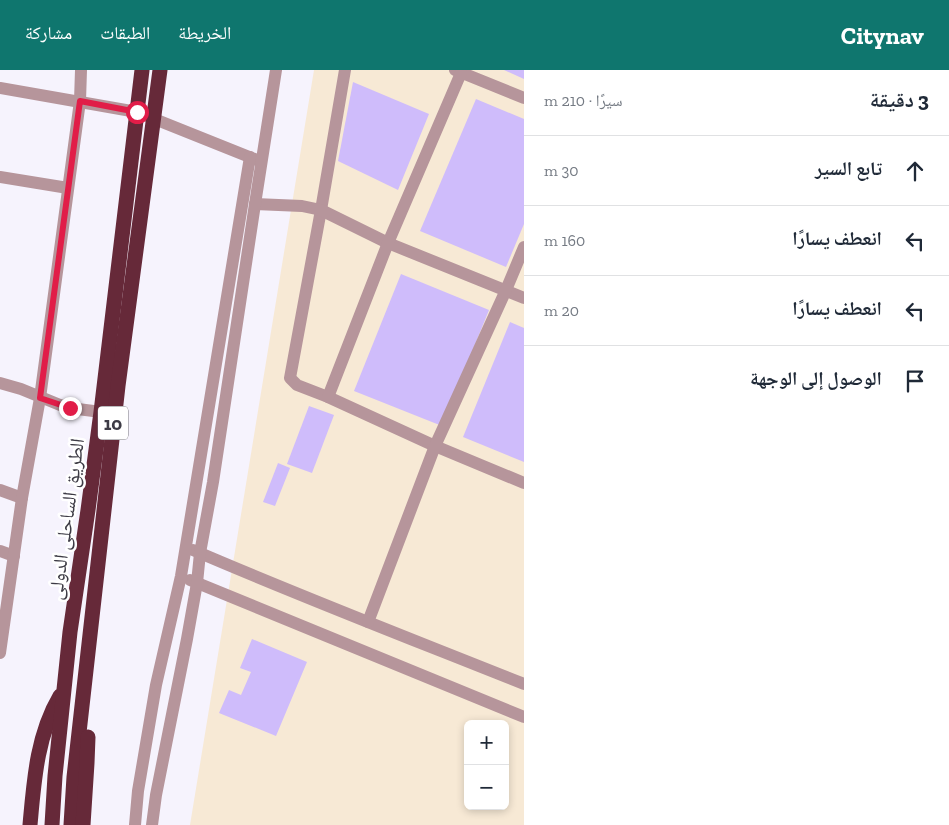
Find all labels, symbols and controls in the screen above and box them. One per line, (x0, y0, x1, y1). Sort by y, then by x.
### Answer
text: Citynav (841, 21, 924, 50)
text: مشاركة (25, 22, 72, 44)
text: الطبقات (100, 22, 150, 44)
text: الخريطة (178, 22, 231, 44)
text: 3 دقيقة (870, 87, 929, 112)
text: سيرًا · 210 m (544, 91, 622, 110)
route start (126, 101, 149, 124)
text: تابع السير (815, 157, 882, 180)
icon: ahead (901, 157, 929, 185)
text: 30 m (544, 161, 579, 180)
text: انعطف يسارًا (792, 227, 882, 250)
icon: left (901, 227, 929, 255)
text: 160 m (544, 231, 585, 250)
text: انعطف يسارًا (792, 297, 882, 320)
icon: left (901, 297, 929, 325)
text: 20 m (544, 301, 579, 320)
text: الوصول إلى الوجهة (750, 367, 882, 390)
icon: arrive (901, 367, 929, 395)
route end (59, 397, 82, 420)
road number: 10 (98, 406, 128, 439)
street label: الطريق الساحلى الدولى (43, 437, 89, 601)
map controls (464, 720, 509, 810)
button: + (464, 720, 509, 765)
button: − (464, 765, 509, 810)

